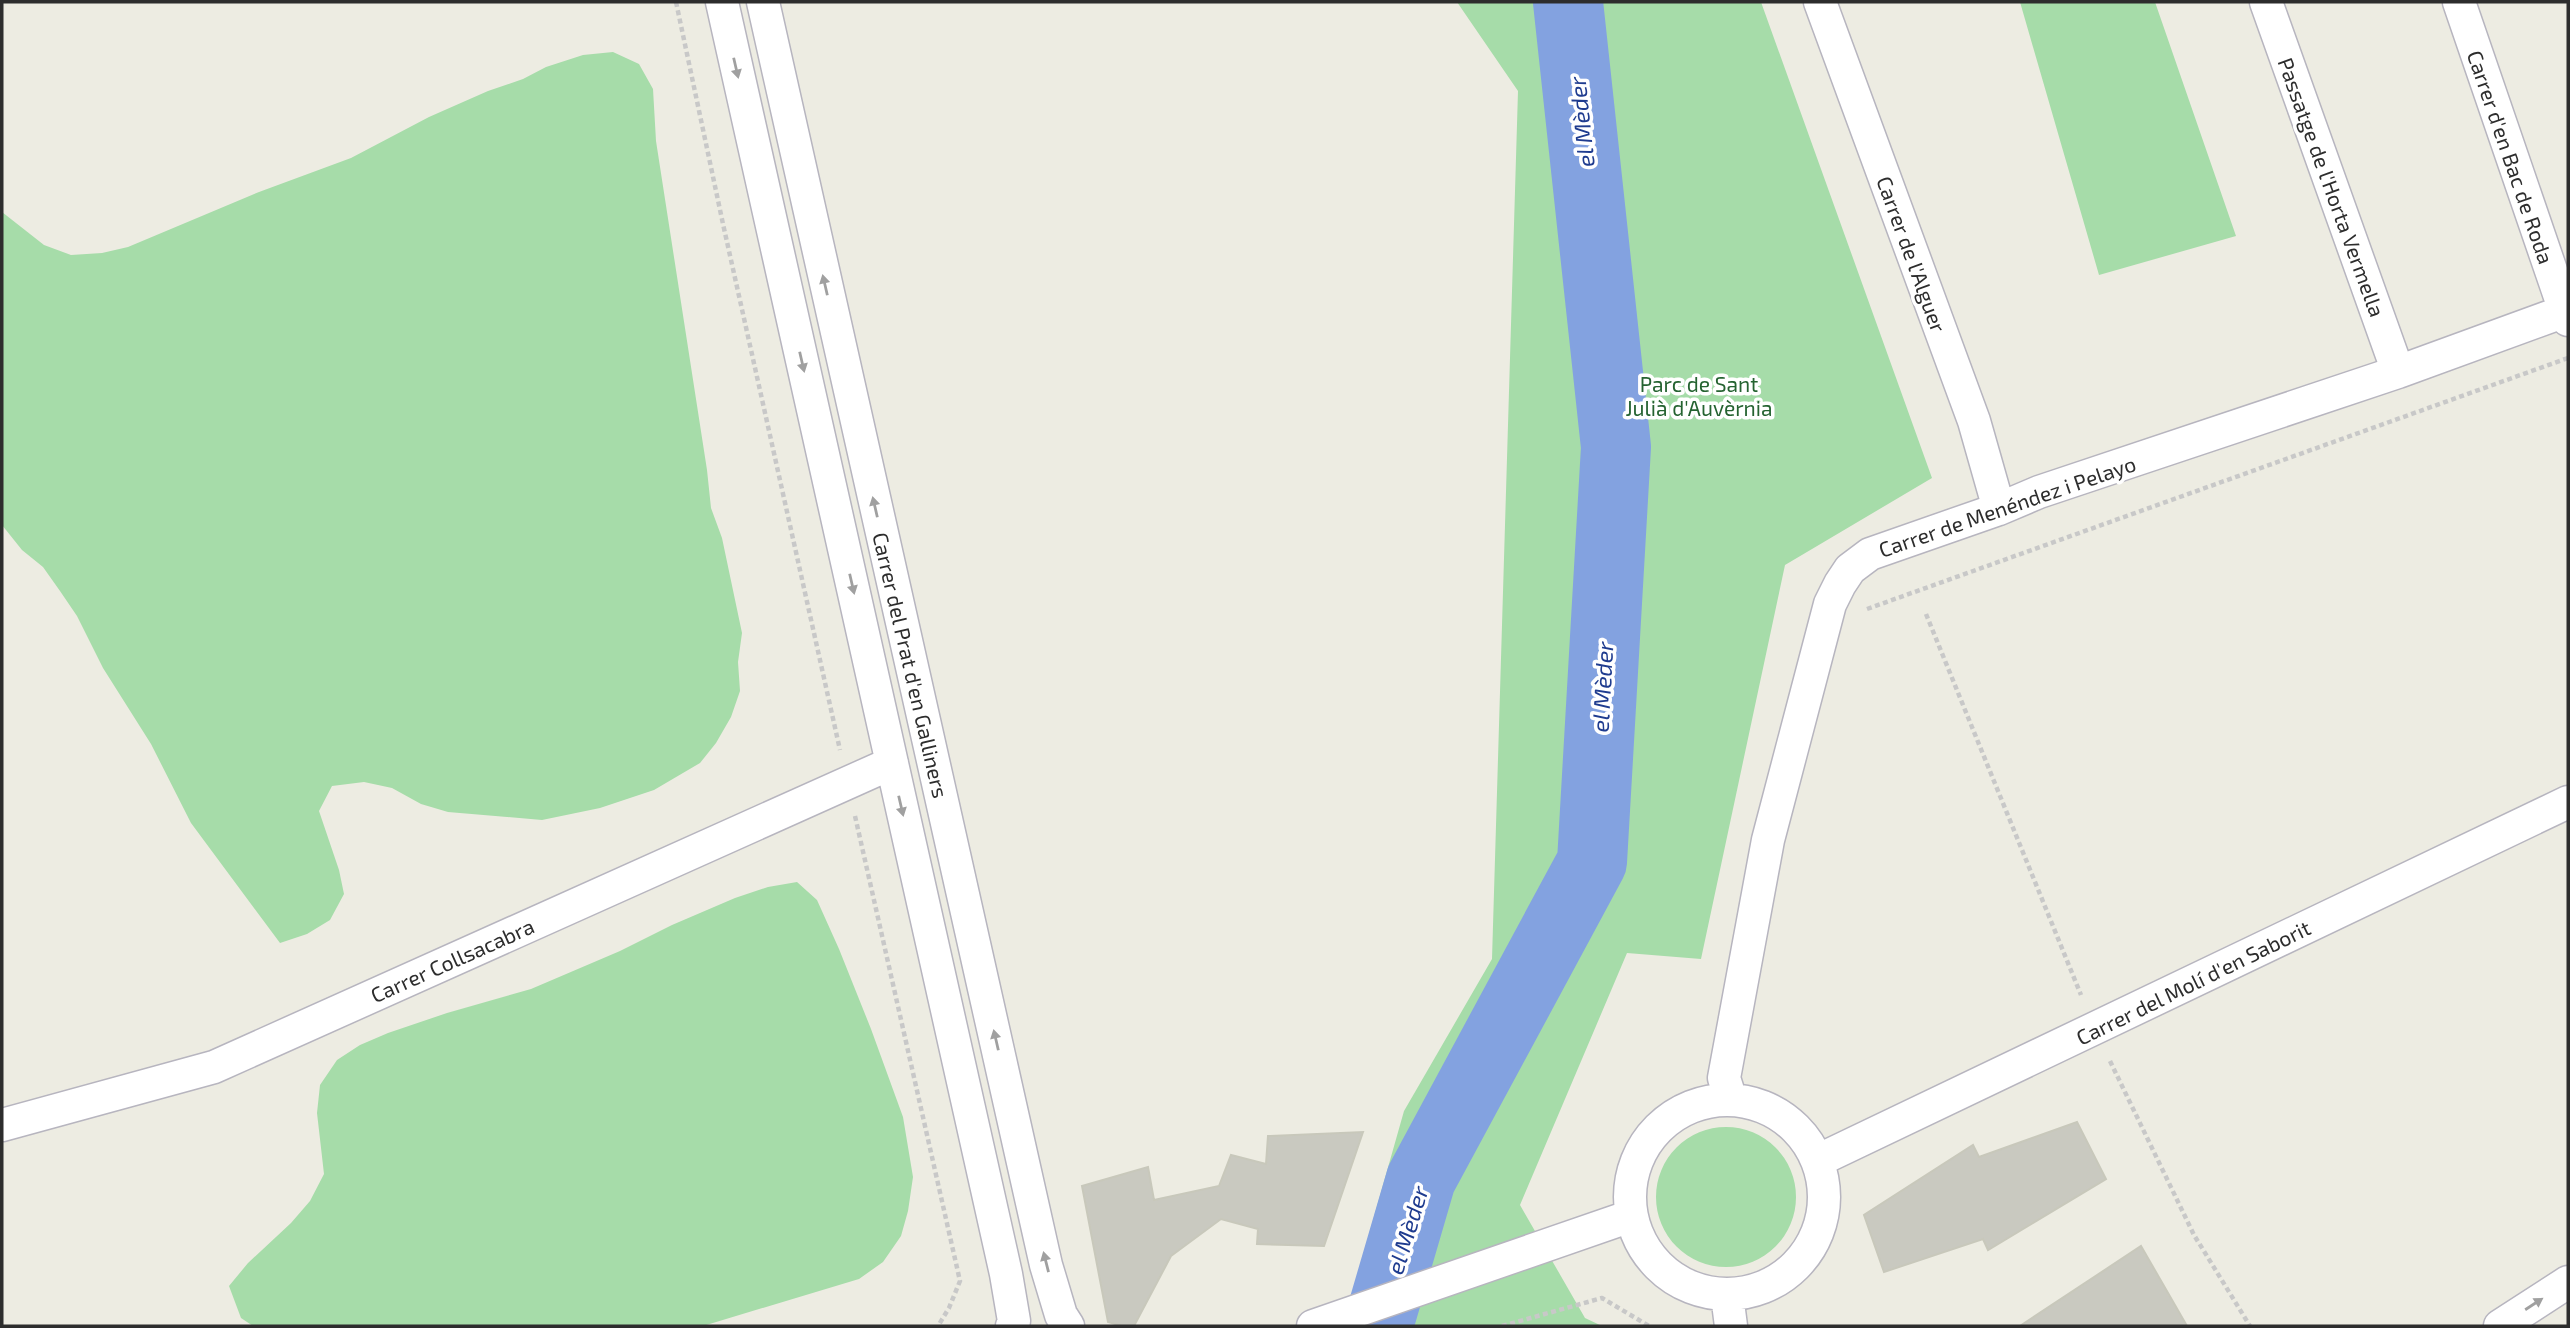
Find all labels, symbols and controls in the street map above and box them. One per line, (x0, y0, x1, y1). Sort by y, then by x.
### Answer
street label: Carrer d'en Bac de Roda (2463, 47, 2559, 267)
street label: Passatge de l'Horta Vermella (2273, 54, 2391, 320)
one-way arrow (731, 57, 742, 79)
water label: el Mèder (1562, 75, 1600, 169)
street label: Carrer de l'Alguer (1872, 173, 1952, 336)
one-way arrow (820, 274, 831, 296)
one-way arrow (797, 351, 808, 373)
park label: Parc de Sant Julià d'Auvèrnia (1625, 371, 1773, 420)
street label: Carrer de Menéndez i Pelayo (1875, 450, 2139, 562)
one-way arrow (870, 496, 881, 518)
street label: Carrer del Prat d'en Galliners (868, 530, 954, 800)
one-way arrow (846, 573, 857, 595)
water label: el Mèder (1586, 640, 1618, 733)
one-way arrow (896, 795, 907, 817)
street label: Carrer Collsacabra (366, 913, 538, 1007)
street label: Carrer del Molí d'en Saborit (2072, 914, 2314, 1050)
one-way arrow (990, 1029, 1001, 1051)
water label: el Mèder (1380, 1182, 1434, 1278)
one-way arrow (1040, 1251, 1051, 1273)
one-way arrow (2524, 1298, 2544, 1311)

